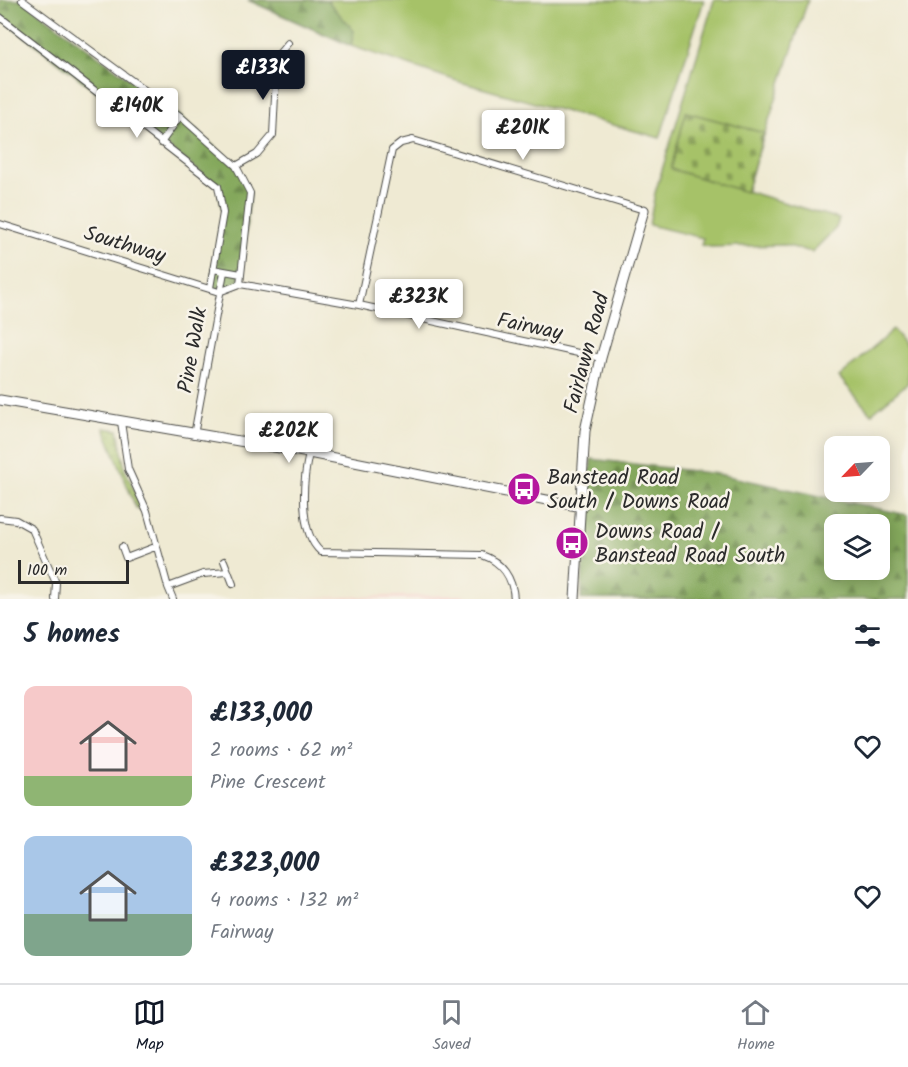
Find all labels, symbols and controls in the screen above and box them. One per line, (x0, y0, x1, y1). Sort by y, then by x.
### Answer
pin: £133K (221, 50, 305, 101)
text: £133K (236, 53, 290, 85)
pin: £140K (95, 88, 179, 139)
text: £140K (110, 91, 164, 123)
pin: £201K (481, 110, 565, 161)
text: £201K (496, 113, 550, 145)
street label: Southway (80, 217, 170, 274)
pin: £323K (377, 279, 461, 330)
text: £323K (389, 282, 449, 314)
street label: Fairlawn Road (556, 289, 620, 417)
street label: Fairway (494, 304, 566, 351)
street label: Pine Walk (170, 305, 217, 396)
pin: £202K (247, 413, 331, 464)
text: £202K (259, 416, 319, 448)
north arrow (824, 436, 890, 502)
map controls (824, 436, 890, 580)
place label: Banstead Road South / Downs Road (547, 462, 730, 519)
bus stop icon: Banstead Road South / Downs Road (506, 471, 542, 507)
button: layers (824, 514, 890, 580)
place label: Downs Road / Banstead Road South (595, 516, 785, 573)
bus stop icon: Downs Road / Banstead Road South (554, 525, 590, 561)
scale bar (18, 557, 129, 584)
text: 100 m (27, 558, 67, 583)
text: 5 homes (24, 614, 120, 656)
icon: filters (851, 619, 884, 652)
text: £133,000 (210, 693, 312, 735)
icon: home (72, 710, 144, 782)
icon: heart (851, 730, 884, 763)
text: 2 rooms · 62 m² (210, 735, 352, 767)
text: Pine Crescent (210, 767, 326, 799)
text: £323,000 (210, 843, 319, 885)
icon: home (72, 860, 144, 932)
icon: heart (851, 880, 884, 913)
text: 4 rooms · 132 m² (210, 885, 358, 917)
text: Fairway (210, 917, 273, 949)
tab: Map (133, 996, 166, 1057)
tab: Saved (433, 996, 471, 1057)
tab: Home (737, 996, 775, 1057)

